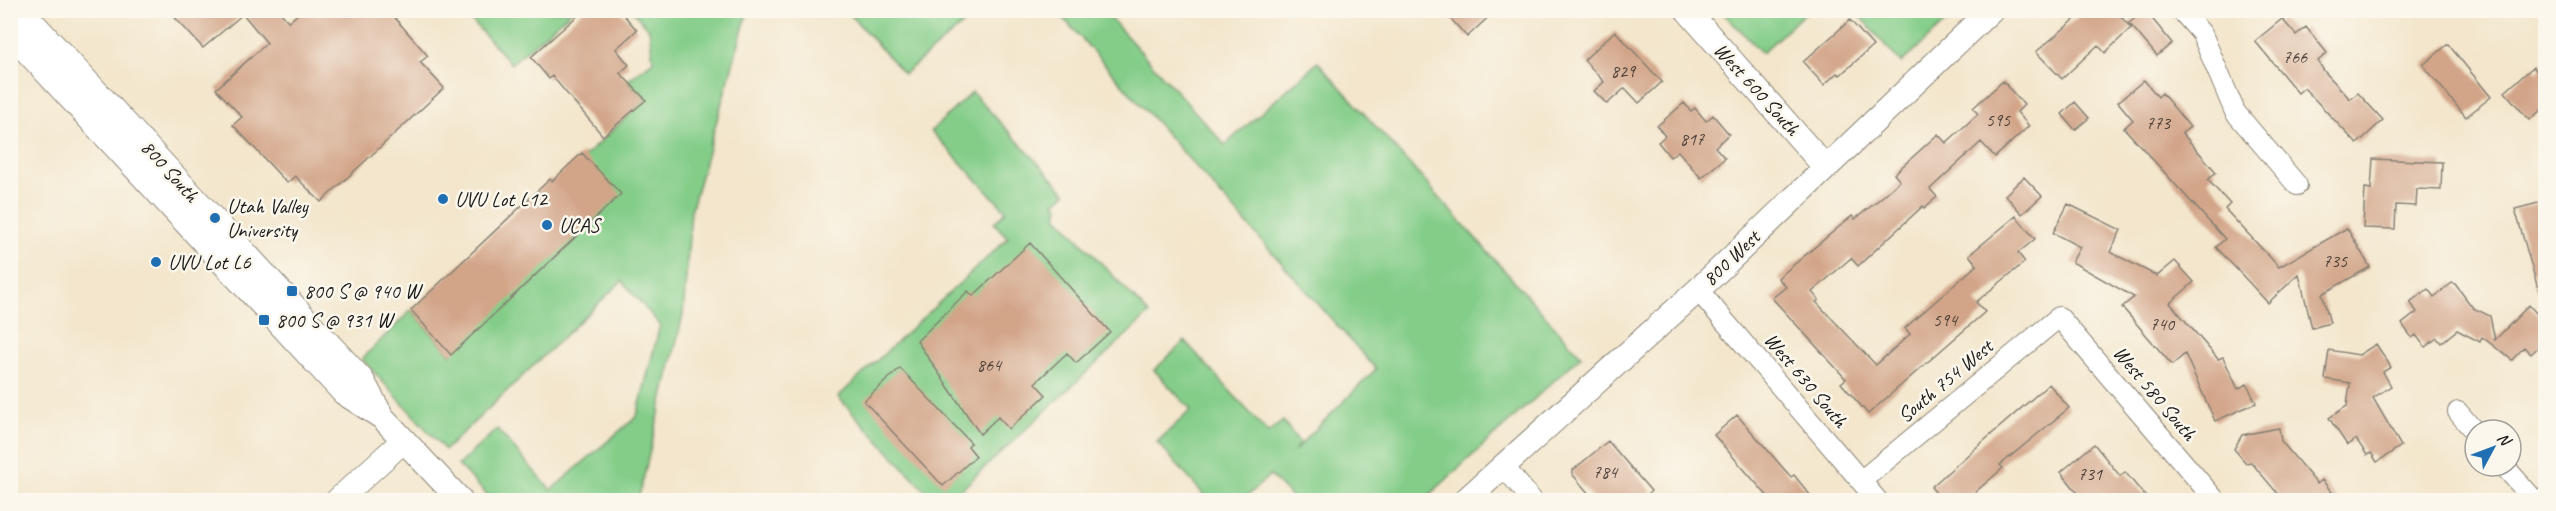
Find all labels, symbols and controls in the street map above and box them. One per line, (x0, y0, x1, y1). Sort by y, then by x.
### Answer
street label: West 600 South (1708, 37, 1807, 142)
house number: 766 (2283, 46, 2308, 68)
house number: 829 (1611, 60, 1637, 82)
house number: 595 (1986, 109, 2011, 131)
house number: 773 (2146, 112, 2172, 134)
house number: 817 (1680, 128, 1705, 150)
street label: 800 South (135, 134, 206, 209)
place label: UVU Lot L12 (455, 186, 549, 212)
marker: UVU Lot L12 (436, 192, 450, 206)
place label: Utah Valley University (227, 193, 309, 243)
marker: Utah Valley University (208, 211, 222, 225)
place label: UCAS (559, 212, 603, 238)
marker: UCAS (540, 218, 554, 232)
street label: 800 West (1697, 223, 1767, 292)
place label: UVU Lot L6 (168, 249, 251, 275)
house number: 735 (2323, 250, 2348, 272)
marker: UVU Lot L6 (149, 255, 163, 269)
place label: 800 S @ 940 W (304, 278, 424, 304)
marker: 800 S @ 940 W (285, 284, 299, 298)
place label: 800 S @ 931 W (276, 307, 396, 333)
house number: 594 (1933, 309, 1959, 331)
marker: 800 S @ 931 W (257, 313, 271, 327)
house number: 740 (2150, 313, 2176, 335)
street label: West 630 South (1759, 327, 1854, 434)
street label: South 754 West (1892, 332, 2000, 428)
street label: West 580 South (2108, 340, 2203, 447)
house number: 864 (977, 354, 1003, 376)
north arrow (2463, 418, 2523, 478)
text: N (2493, 429, 2516, 451)
house number: 784 (1593, 461, 1619, 483)
house number: 731 (2078, 463, 2103, 485)

